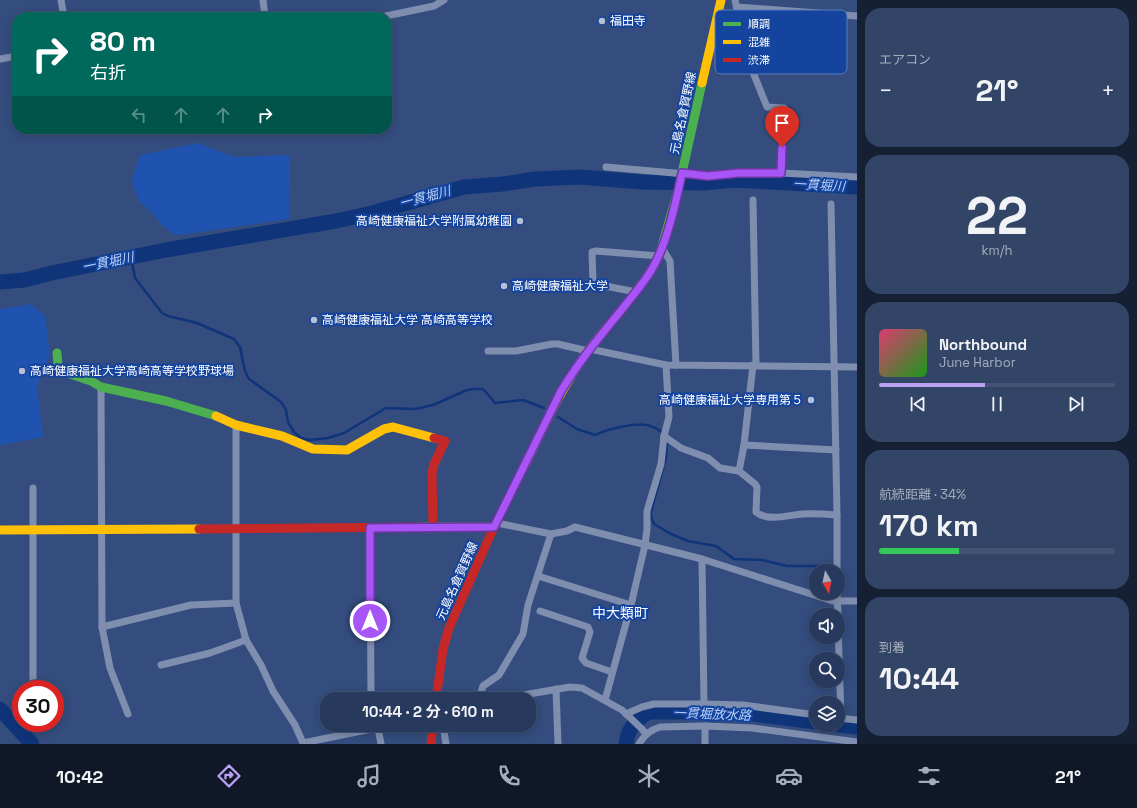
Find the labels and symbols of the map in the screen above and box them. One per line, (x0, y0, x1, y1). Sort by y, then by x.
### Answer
legend (715, 10, 847, 74)
place label: 福田寺 (610, 13, 646, 29)
marker: 福田寺 (597, 16, 607, 26)
text: 順調 (748, 17, 770, 31)
text: 混雑 (748, 35, 770, 49)
text: 渋滞 (748, 53, 770, 67)
street label: 元島名倉賀野線 (666, 70, 700, 156)
pin (765, 106, 799, 147)
water label: 一貫堀川 (793, 175, 847, 195)
water label: 一貫堀川 (398, 182, 454, 212)
place label: 高崎健康福祉大学附属幼稚園 (356, 213, 512, 229)
marker: 高崎健康福祉大学附属幼稚園 (515, 216, 525, 226)
water label: 一貫堀川 (81, 248, 137, 276)
place label: 高崎健康福祉大学 (512, 278, 608, 294)
marker: 高崎健康福祉大学 (499, 281, 509, 291)
place label: 高崎健康福祉大学 高崎高等学校 (322, 312, 493, 328)
marker: 高崎健康福祉大学 高崎高等学校 (309, 315, 319, 325)
place label: 高崎健康福祉大学高崎高等学校野球場 (30, 363, 234, 379)
marker: 高崎健康福祉大学高崎高等学校野球場 (17, 366, 27, 376)
place label: 高崎健康福祉大学専用第５ (659, 392, 803, 408)
marker: 高崎健康福祉大学専用第５ (806, 395, 816, 405)
street label: 元島名倉賀野線 (433, 539, 481, 623)
north arrow (809, 564, 845, 600)
position arrow (349, 600, 391, 642)
district label: 中大類町 (592, 604, 648, 622)
speed limit sign: 30 (12, 680, 64, 732)
water label: 一貫堀放水路 (673, 704, 752, 724)

